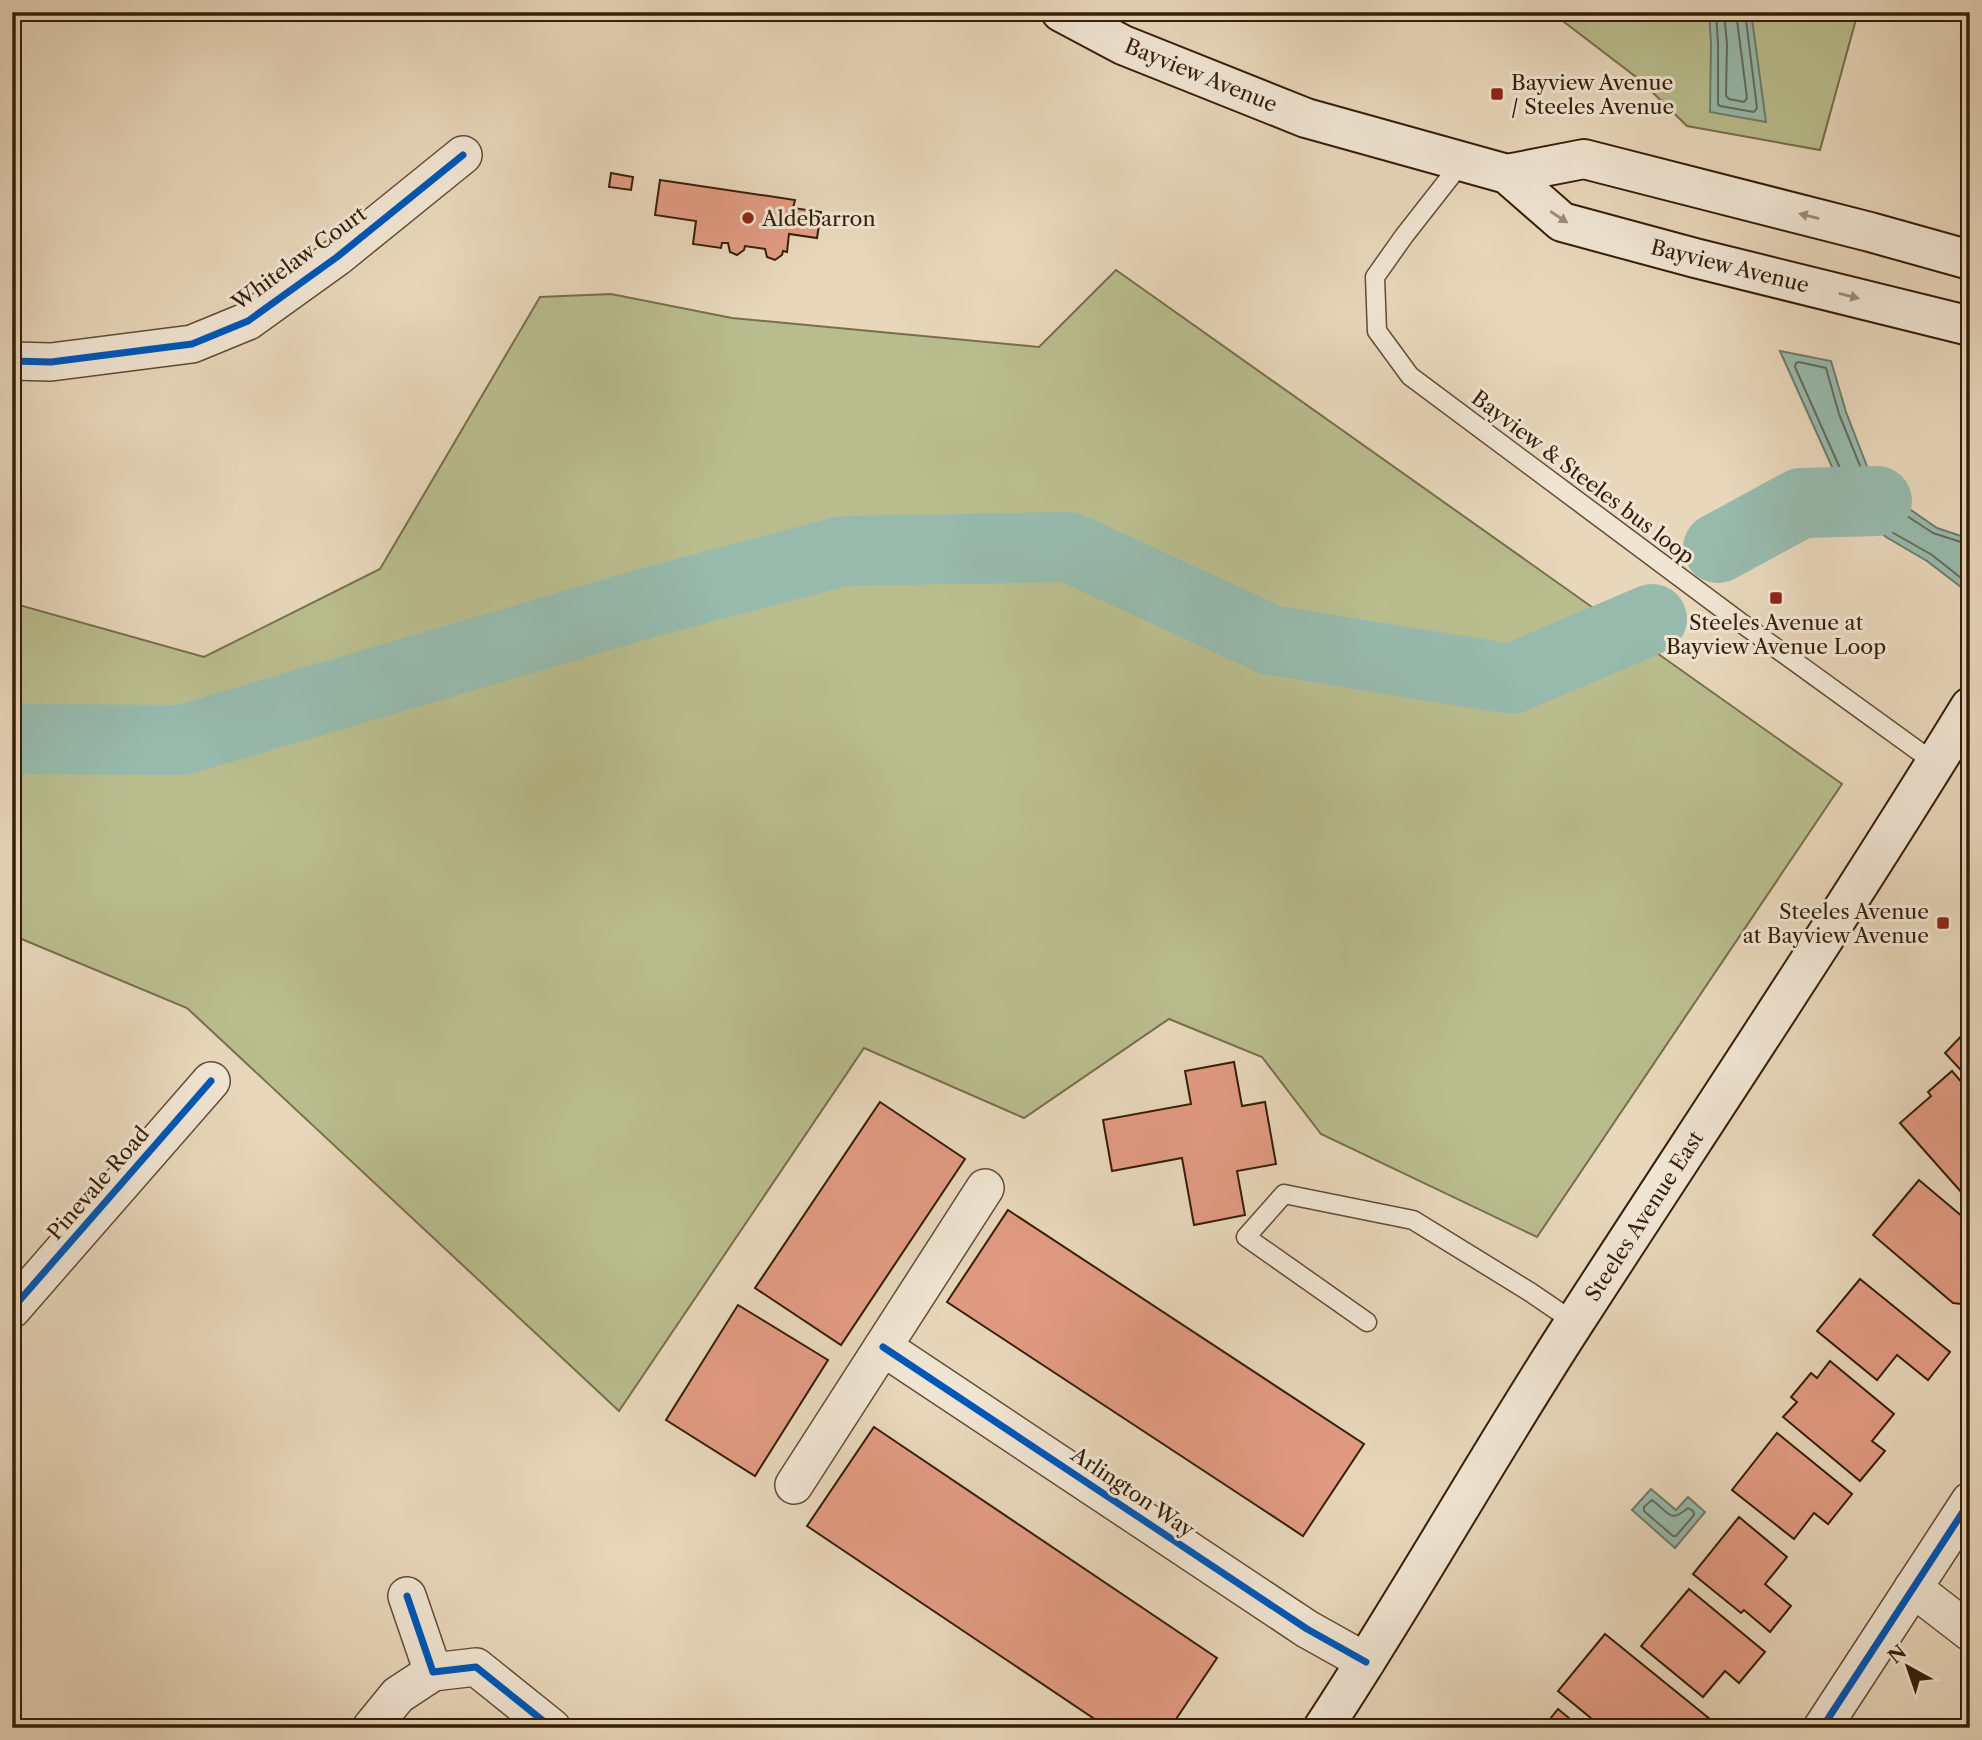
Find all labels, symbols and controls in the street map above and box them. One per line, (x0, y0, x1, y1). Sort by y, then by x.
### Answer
street label: Bayview Avenue (1121, 33, 1281, 117)
place label: Bayview Avenue / Steeles Avenue (1511, 70, 1674, 119)
marker: Bayview Avenue / Steeles Avenue (1489, 86, 1505, 102)
street label: Whitelaw Court (226, 201, 371, 316)
place label: Aldebarron (761, 206, 876, 231)
marker: Aldebarron (740, 210, 756, 226)
one-way arrow (1798, 210, 1820, 221)
one-way arrow (1549, 211, 1569, 224)
street label: Bayview Avenue (1648, 234, 1812, 298)
one-way arrow (1838, 291, 1860, 302)
street label: Bayview & Steeles bus loop (1467, 385, 1699, 569)
marker: Steeles Avenue at Bayview Avenue Loop (1768, 590, 1784, 606)
place label: Steeles Avenue at Bayview Avenue Loop (1666, 610, 1886, 659)
place label: Steeles Avenue at Bayview Avenue (1743, 899, 1929, 948)
marker: Steeles Avenue at Bayview Avenue (1935, 915, 1951, 931)
street label: Pinevale Road (42, 1121, 154, 1245)
street label: Steeles Avenue East (1580, 1126, 1709, 1306)
street label: Arlington Way (1066, 1441, 1199, 1542)
north arrow (1874, 1632, 1944, 1702)
text: N (1884, 1640, 1911, 1668)

